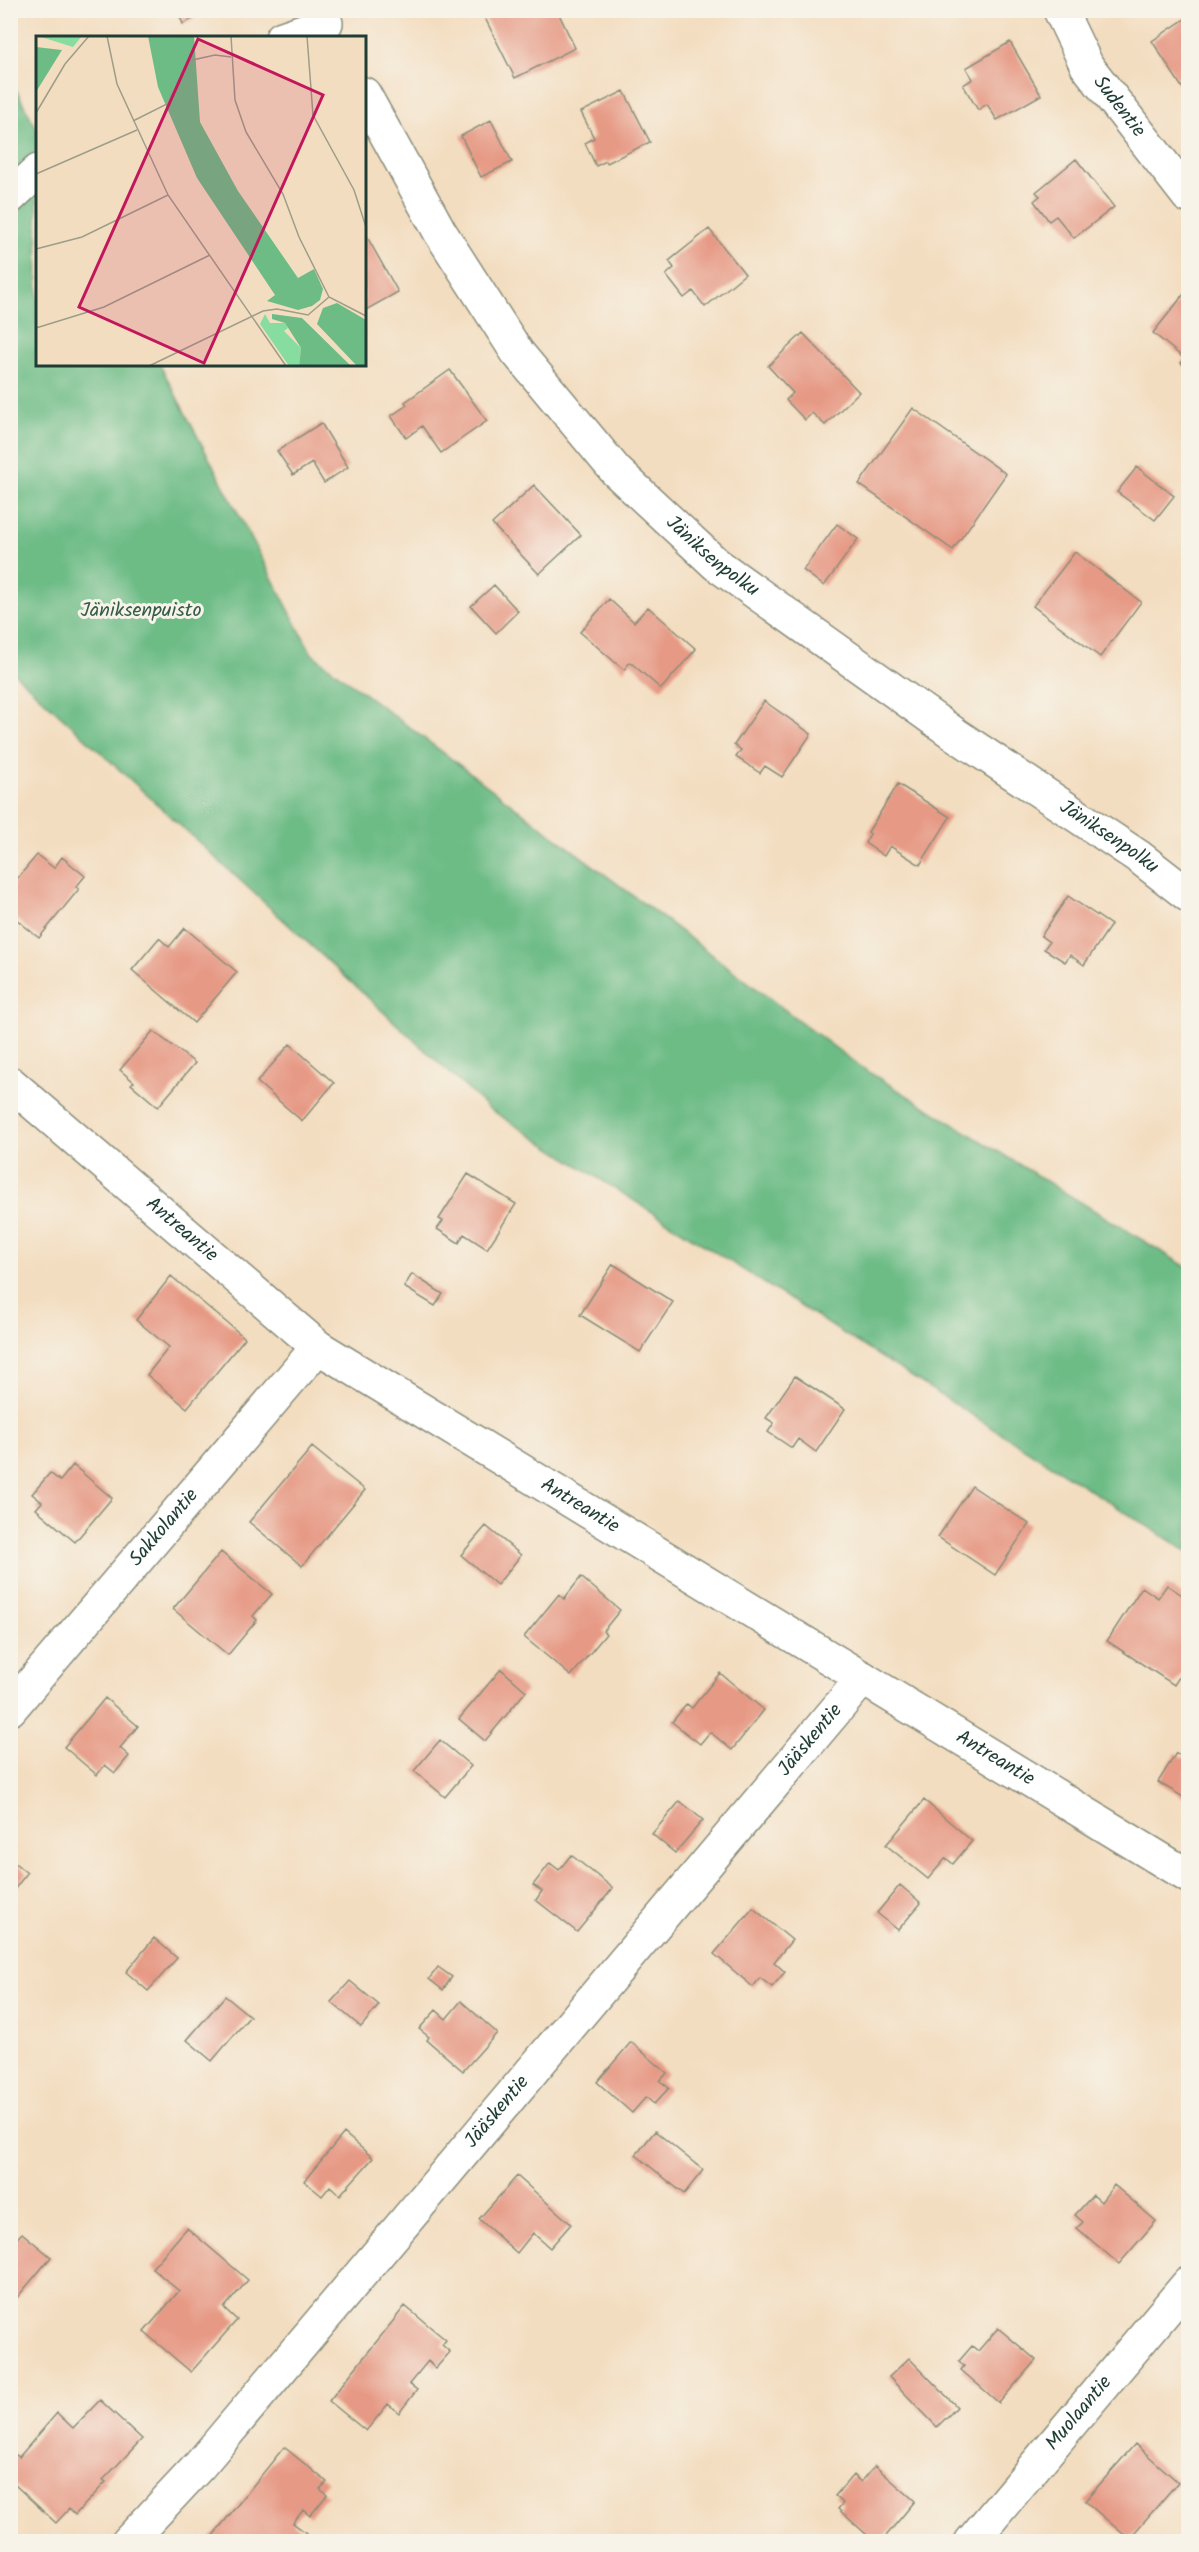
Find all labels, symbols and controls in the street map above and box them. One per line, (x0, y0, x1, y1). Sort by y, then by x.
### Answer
inset map (36, 36, 366, 366)
street label: Sudentie (1084, 69, 1153, 145)
street label: Jäniksenpolku (658, 508, 766, 606)
park label: Jäniksenpuisto (80, 595, 202, 627)
street label: Jäniksenpolku (1052, 792, 1166, 883)
street label: Antreantie (138, 1189, 225, 1271)
street label: Antreantie (534, 1470, 626, 1543)
street label: Sakkolantie (121, 1481, 207, 1574)
street label: Jääskentie (770, 1697, 851, 1784)
street label: Antreantie (949, 1722, 1041, 1795)
street label: Jääskentie (457, 2068, 538, 2156)
street label: Muolaantie (1038, 2369, 1120, 2458)

